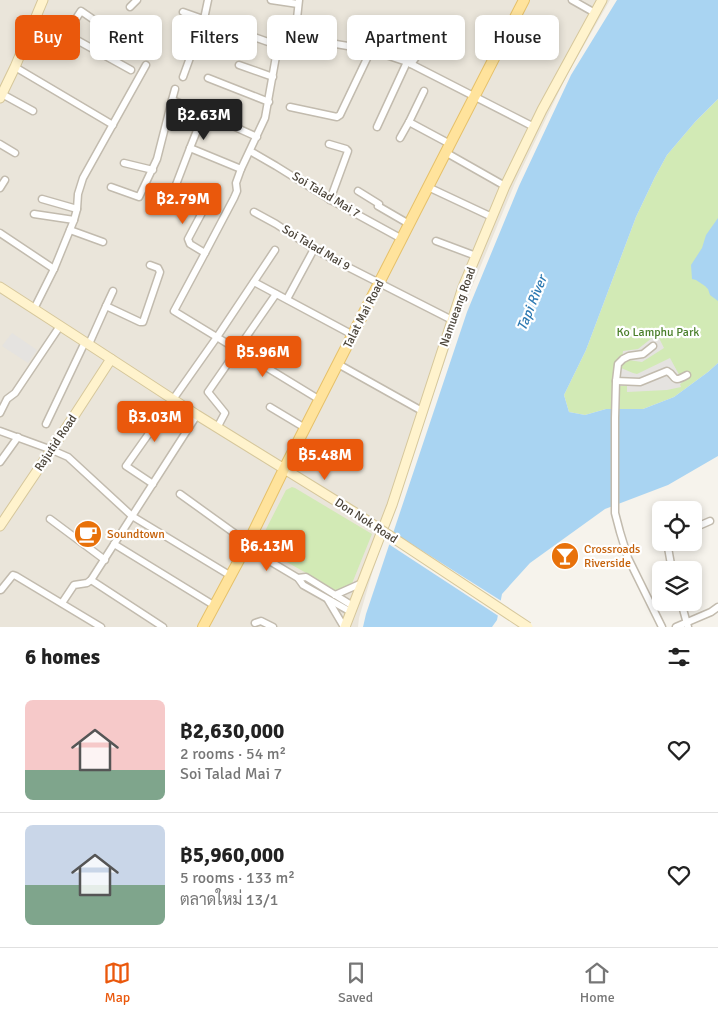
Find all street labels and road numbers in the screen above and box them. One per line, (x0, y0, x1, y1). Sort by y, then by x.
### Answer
street label: Soi Talad Mai 7 (289, 169, 363, 221)
street label: Soi Talad Mai 9 (279, 222, 353, 274)
street label: Namueang Road (437, 265, 479, 349)
street label: Talat Mai Road (340, 277, 388, 351)
street label: Rajutid Road (32, 412, 80, 474)
street label: Don Nok Road (332, 495, 400, 547)

